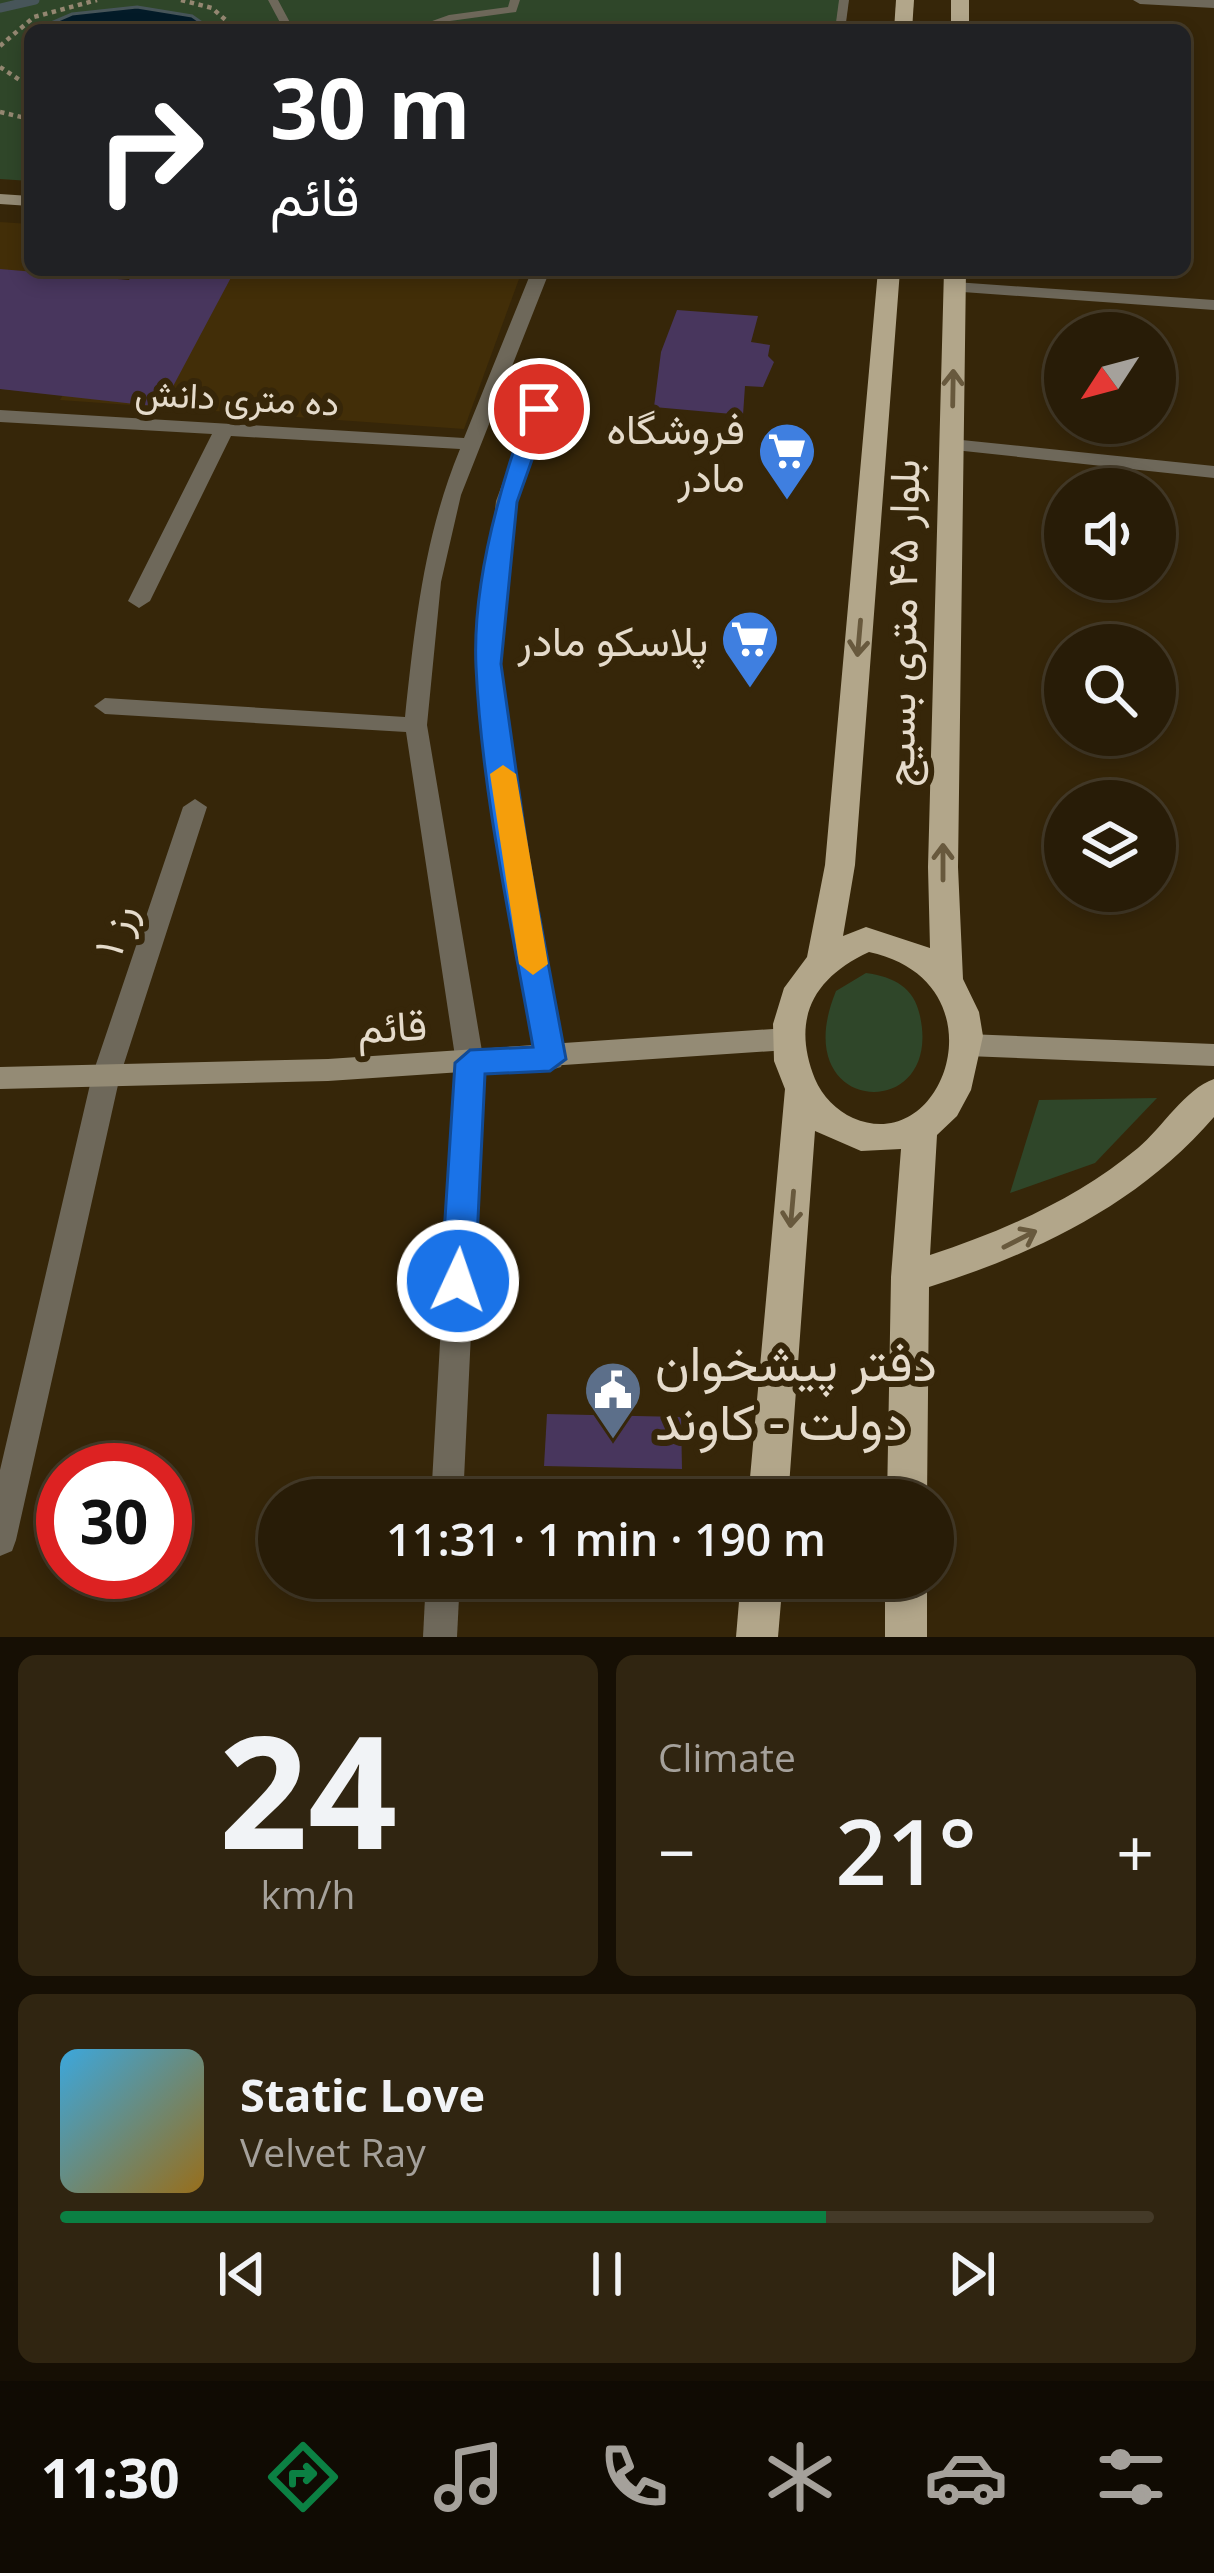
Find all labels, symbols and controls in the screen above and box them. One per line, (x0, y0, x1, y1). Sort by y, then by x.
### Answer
text: 30 m (270, 49, 470, 164)
icon: right (72, 72, 228, 228)
text: قائم (270, 158, 360, 232)
north arrow (1044, 312, 1176, 444)
map controls (1044, 312, 1176, 912)
pin (488, 358, 590, 460)
street label: ده متری دانش (134, 367, 340, 427)
one-way arrow (942, 369, 964, 408)
icon: arrive (506, 376, 572, 442)
place label: فروشگاه مادر (606, 399, 745, 504)
supermarket icon: فروشگاه مادر (756, 420, 818, 502)
street label: بلوار ۴۵ متری بسیج (869, 459, 933, 787)
button: sound (1044, 468, 1176, 600)
supermarket icon: پلاسکو مادر (719, 608, 781, 690)
place label: پلاسکو مادر (517, 611, 708, 670)
one-way arrow (847, 618, 870, 657)
button: search (1044, 624, 1176, 756)
button: layers (1044, 780, 1176, 912)
one-way arrow (932, 843, 954, 882)
street label: رز ۱ (78, 896, 148, 962)
street label: قائم (356, 995, 428, 1056)
one-way arrow (781, 1189, 804, 1228)
position arrow (395, 1218, 521, 1344)
one-way arrow (1002, 1227, 1037, 1250)
place label: دفتر پیشخوان دولت - کاوند (655, 1326, 937, 1455)
public building icon: دفتر پیشخوان دولت - کاوند (582, 1359, 644, 1441)
speed limit sign: 30 (36, 1443, 192, 1599)
text: 11:31 · 1 min · 190 m (386, 1508, 826, 1569)
text: 24 (219, 1682, 397, 1895)
text: Climate (658, 1730, 796, 1783)
text: 21° (835, 1789, 977, 1911)
text: − (658, 1806, 696, 1896)
text: + (1116, 1806, 1154, 1896)
text: km/h (261, 1867, 355, 1920)
text: Static Love (240, 2064, 485, 2125)
text: Velvet Ray (240, 2125, 426, 2178)
icon: previous (209, 2241, 275, 2307)
icon: pause (574, 2241, 640, 2307)
icon: next (939, 2241, 1005, 2307)
icon: directions (261, 2435, 345, 2519)
icon: music (427, 2435, 511, 2519)
icon: phone (592, 2435, 676, 2519)
icon: climate (758, 2435, 842, 2519)
icon: car (924, 2435, 1008, 2519)
icon: filters (1089, 2435, 1173, 2519)
text: 11:30 (41, 2440, 180, 2514)

